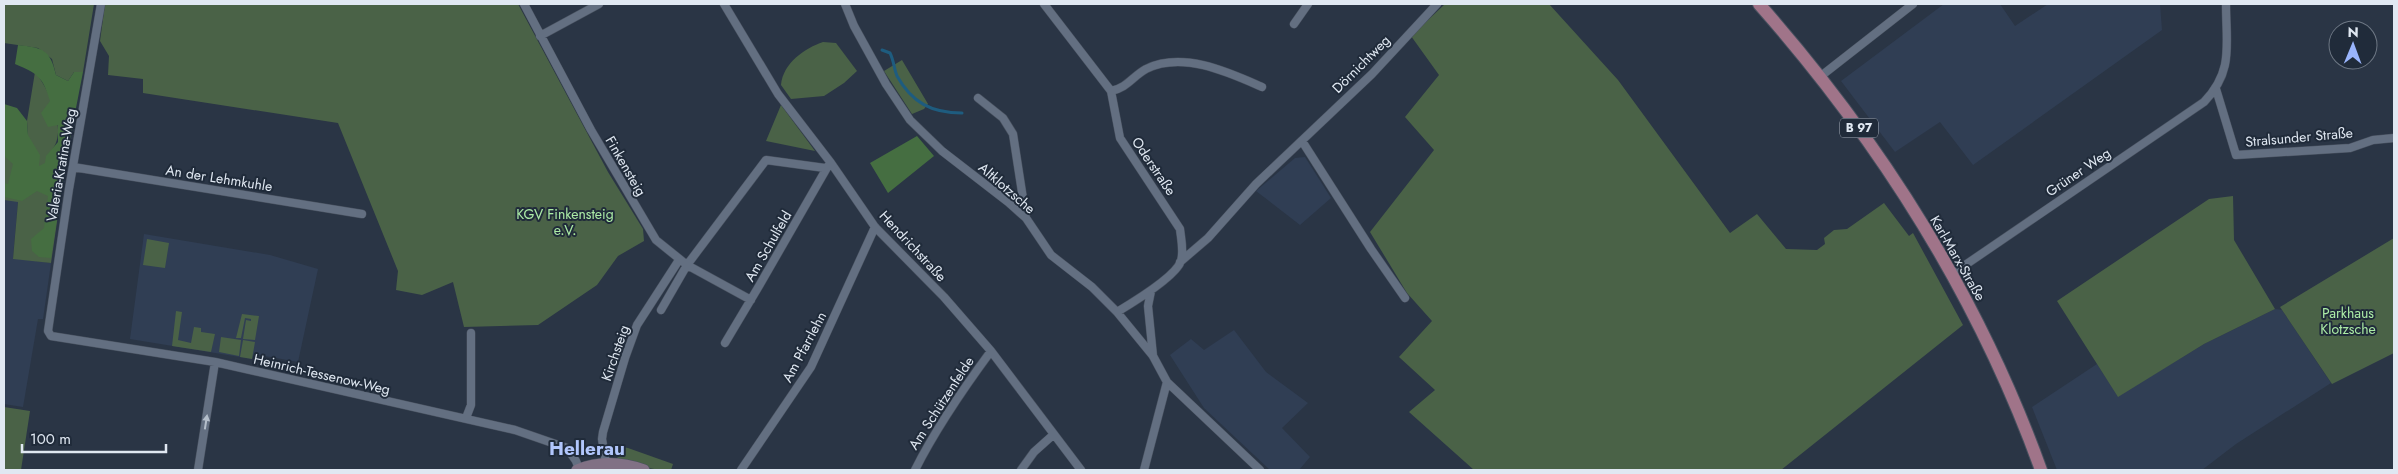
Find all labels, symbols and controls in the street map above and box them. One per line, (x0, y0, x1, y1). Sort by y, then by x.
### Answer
north arrow (2328, 20, 2378, 70)
text: N (2347, 22, 2359, 42)
street label: Dörnichtweg (1327, 30, 1395, 98)
street label: Valeria-Kratina-Weg (41, 107, 81, 223)
road number: B 97 (1840, 119, 1878, 138)
street label: Stralsunder Straße (2244, 122, 2354, 152)
street label: Finkensteig (601, 132, 651, 200)
street label: Oderstraße (1127, 133, 1181, 199)
street label: Grüner Weg (2042, 143, 2114, 201)
street label: Altklotzsche (974, 158, 1040, 218)
street label: An der Lehmkuhle (164, 160, 274, 196)
park label: KGV Finkensteig e.V. (516, 204, 614, 240)
street label: Hendrichstraße (875, 206, 951, 286)
street label: Am Schulfeld (740, 207, 796, 285)
street label: Karl-Marx-Straße (1925, 212, 1991, 304)
park label: Parkhaus Klotzsche (2320, 303, 2376, 339)
street label: Am Pfarrlehn (777, 308, 831, 386)
street label: Kirchsteig (596, 322, 634, 384)
street label: Heinrich-Tessenow-Weg (252, 349, 392, 399)
street label: Am Schützenfelde (903, 353, 979, 453)
one-way arrow (202, 414, 210, 430)
scale bar (22, 422, 166, 454)
text: 100 m (30, 428, 71, 450)
district label: Hellerau (549, 435, 625, 462)

